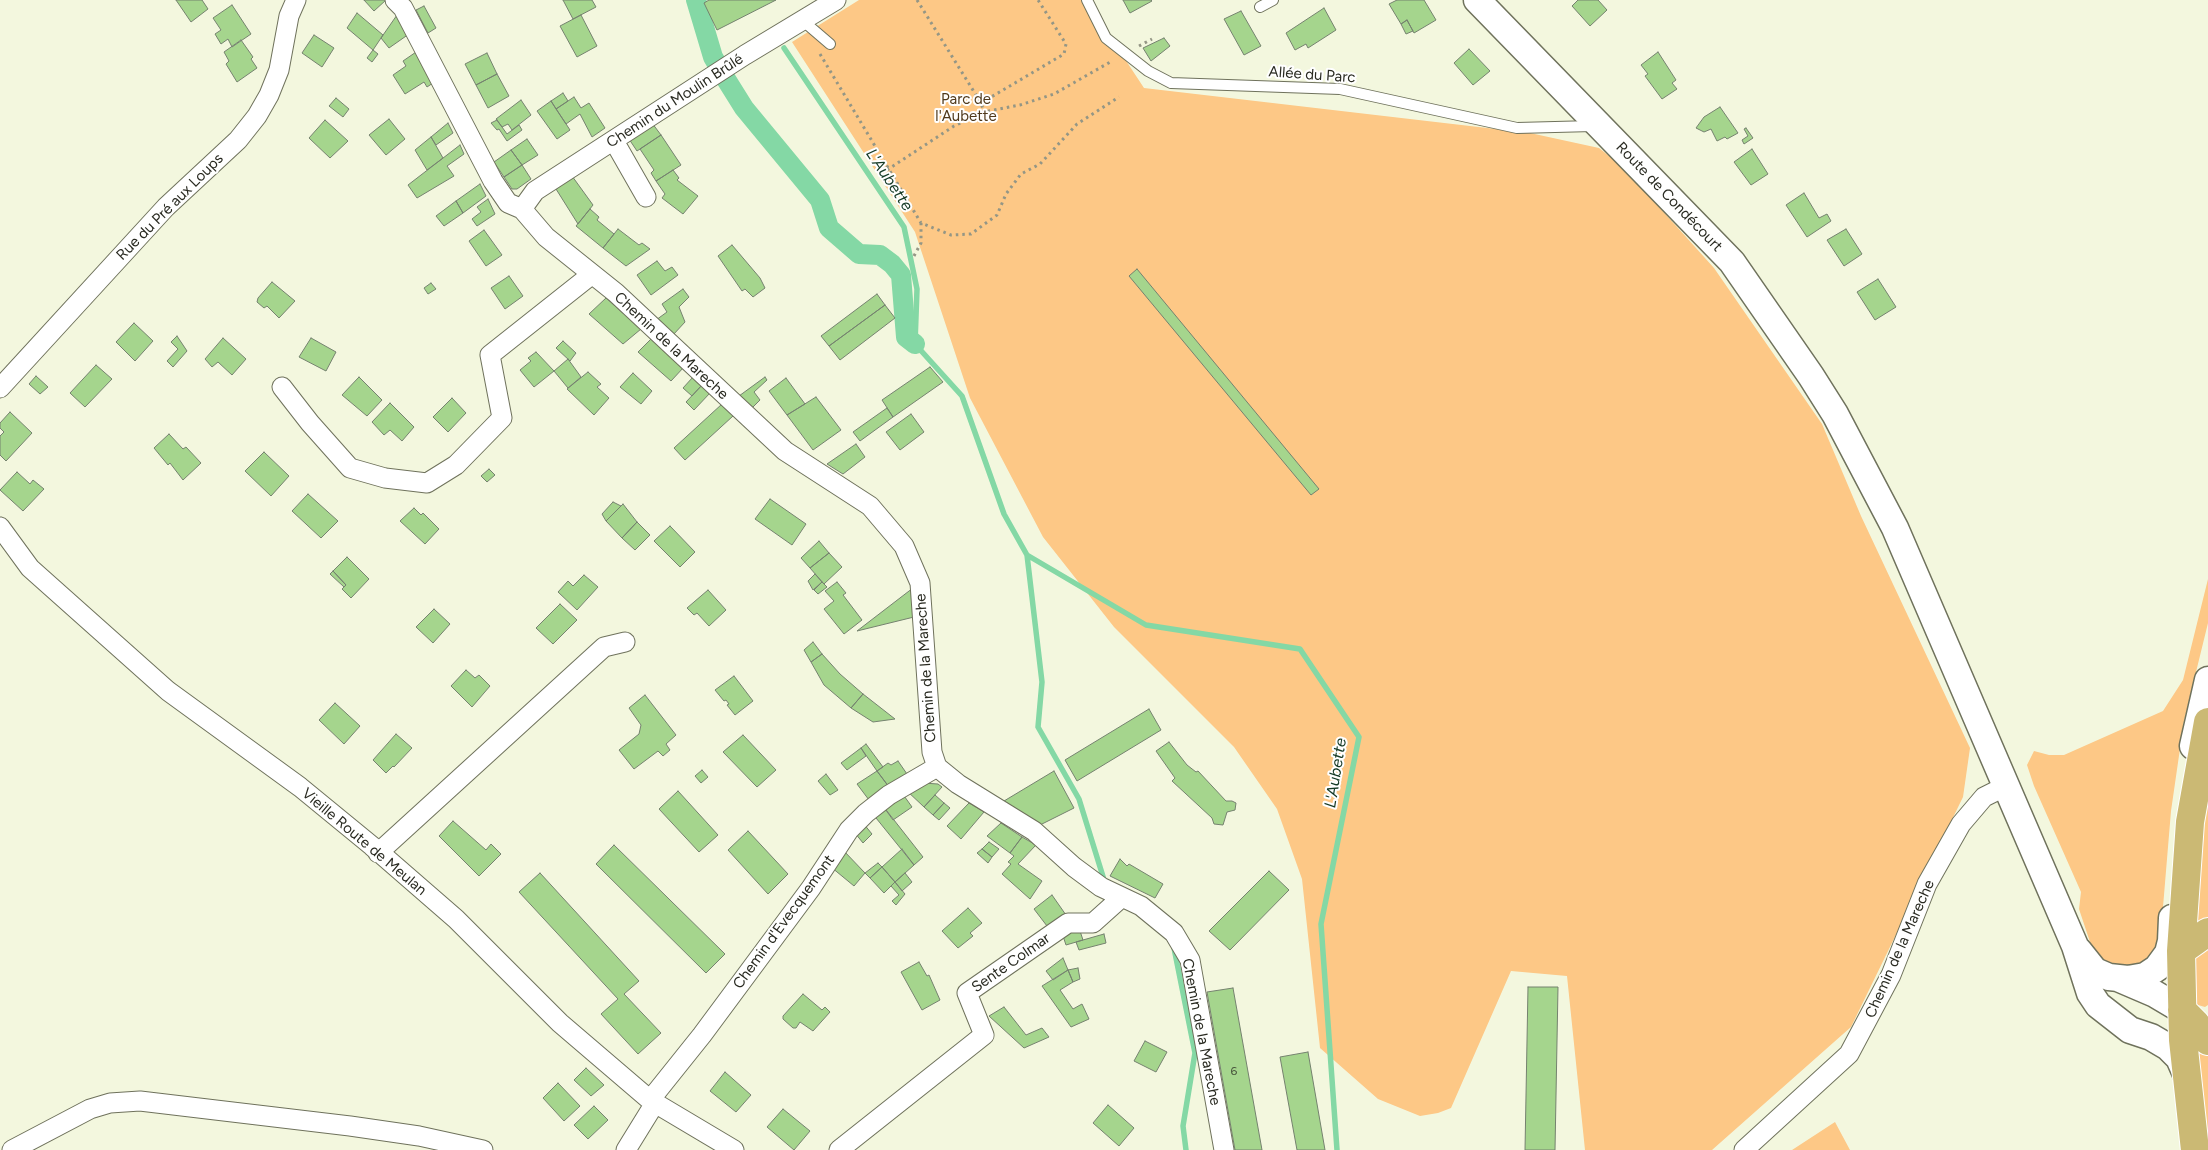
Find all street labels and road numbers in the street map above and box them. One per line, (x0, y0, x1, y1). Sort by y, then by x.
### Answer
street label: Chemin du Moulin Brûlé (603, 50, 747, 152)
street label: Allée du Parc (1268, 63, 1356, 87)
street label: Route de Condécourt (1612, 138, 1726, 256)
street label: Rue du Pré aux Loups (113, 150, 227, 264)
street label: Chemin de la Mareche (610, 289, 732, 403)
street label: Chemin de la Mareche (912, 593, 940, 743)
street label: Vieille Route de Meulan (298, 785, 430, 899)
street label: Chemin d'Evecquemont (729, 852, 839, 992)
street label: Chemin de la Mareche (1861, 877, 1939, 1021)
street label: Sente Colmar (968, 929, 1054, 997)
street label: Chemin de la Mareche (1178, 957, 1224, 1107)

